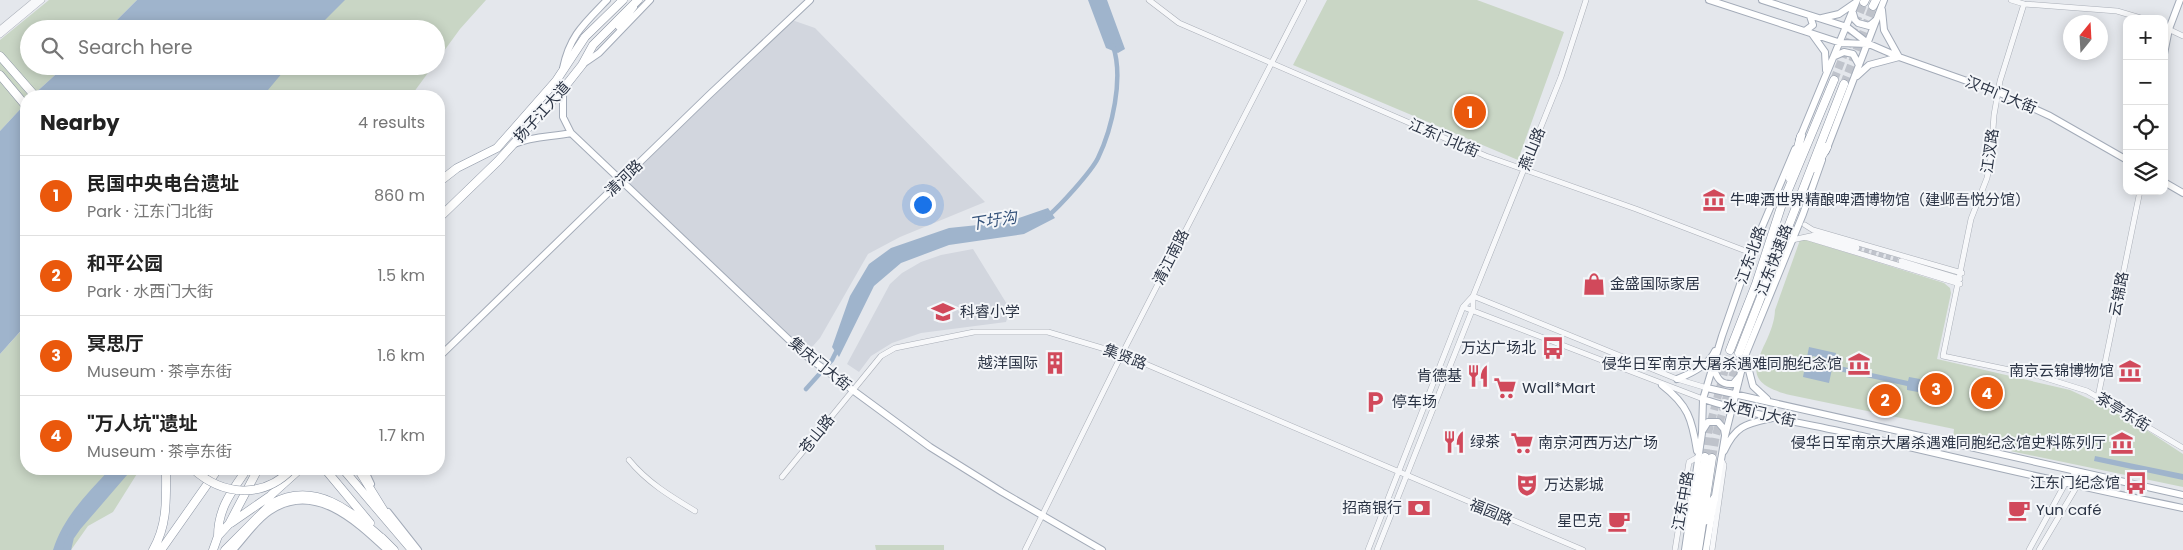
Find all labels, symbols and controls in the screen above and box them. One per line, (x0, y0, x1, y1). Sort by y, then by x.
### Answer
north arrow (2063, 15, 2108, 60)
map controls (2123, 15, 2168, 195)
button: + (2123, 15, 2168, 60)
search box (20, 20, 445, 75)
icon: search (38, 34, 66, 62)
text: Search here (78, 34, 192, 61)
button: − (2123, 60, 2168, 105)
street label: 汉中门大街 (1962, 71, 2040, 118)
street label: 扬子江大道 (509, 77, 575, 147)
pin: 1 (1454, 93, 1486, 131)
button: locate (2123, 105, 2168, 150)
text: Nearby (40, 108, 120, 137)
text: 4 results (358, 111, 425, 134)
street label: 江东门北街 (1406, 113, 1483, 162)
street label: 燕山路 (1513, 124, 1550, 174)
street label: 江汊路 (1976, 127, 2003, 175)
button: layers (2123, 150, 2168, 195)
street label: 清河路 (600, 154, 647, 201)
text: 民国中央电台遗址 (87, 170, 239, 197)
text: 1 (53, 184, 59, 207)
text: 860 m (374, 184, 425, 207)
museum icon: 牛啤酒世界精酿啤酒博物馆（建邺吾悦分馆） (1701, 187, 1727, 213)
place label: 牛啤酒世界精酿啤酒博物馆（建邺吾悦分馆） (1730, 189, 2030, 210)
your location (910, 192, 936, 218)
text: Park · 江东门北街 (87, 200, 213, 223)
water label: 下圩沟 (968, 205, 1021, 236)
street label: 江东快速路 (1750, 221, 1797, 299)
street label: 江东北路 (1730, 223, 1771, 287)
street label: 清江南路 (1148, 225, 1194, 288)
text: 和平公园 (87, 250, 163, 277)
text: 2 (51, 264, 61, 287)
text: 1.5 km (377, 264, 425, 287)
street label: 云锦路 (2104, 270, 2133, 318)
shop icon: 金盛国际家居 (1581, 271, 1607, 297)
place label: 金盛国际家居 (1610, 273, 1700, 294)
text: Park · 水西门大街 (87, 280, 213, 303)
school or university icon: 科睿小学 (930, 299, 956, 325)
place label: 科睿小学 (960, 301, 1020, 322)
text: 冥思厅 (87, 330, 144, 357)
street label: 集庆门大街 (785, 332, 856, 395)
bus stop icon: 万达广场北 (1540, 335, 1566, 361)
place label: 万达广场北 (1461, 337, 1536, 358)
street label: 集贤路 (1100, 339, 1150, 374)
text: 3 (51, 344, 61, 367)
text: 1.6 km (377, 344, 425, 367)
building icon: 越洋国际 (1042, 350, 1068, 376)
museum icon: 侵华日军南京大屠杀遇难同胞纪念馆 (1846, 351, 1872, 377)
place label: 越洋国际 (978, 352, 1038, 373)
place label: 侵华日军南京大屠杀遇难同胞纪念馆 (1602, 353, 1842, 374)
museum icon: 南京云锦博物馆 (2117, 358, 2143, 384)
text: Museum · 茶亭东街 (87, 360, 232, 383)
place label: 南京云锦博物馆 (2009, 360, 2114, 381)
restaurant icon: 肯德基 (1465, 363, 1491, 389)
place label: 肯德基 (1417, 365, 1462, 386)
pin: 3 (1920, 370, 1952, 408)
pin: 4 (1971, 374, 2003, 412)
supermarket icon: Wall*Mart (1492, 375, 1518, 401)
place label: Wall*Mart (1522, 377, 1596, 398)
pin: 2 (1869, 381, 1901, 419)
street label: 茶亭东街 (2092, 387, 2154, 436)
parking icon: 停车场 (1362, 389, 1388, 415)
place label: 停车场 (1392, 391, 1437, 412)
street label: 水西门大街 (1720, 394, 1798, 431)
text: "万人坑"遗址 (87, 410, 198, 437)
street label: 苍山路 (794, 410, 839, 458)
text: 4 (51, 424, 61, 447)
text: 1.7 km (379, 424, 425, 447)
restaurant icon: 绿茶 (1441, 429, 1467, 455)
supermarket icon: 南京河西万达广场 (1509, 430, 1535, 456)
museum icon: 侵华日军南京大屠杀遇难同胞纪念馆史料陈列厅 (2109, 430, 2135, 456)
place label: 绿茶 (1470, 431, 1500, 452)
place label: 南京河西万达广场 (1538, 432, 1658, 453)
place label: 侵华日军南京大屠杀遇难同胞纪念馆史料陈列厅 (1791, 432, 2106, 453)
text: Museum · 茶亭东街 (87, 440, 232, 463)
street label: 江东中路 (1667, 470, 1698, 532)
bus stop icon: 江东门纪念馆 (2123, 470, 2149, 496)
theatre icon: 万达影城 (1514, 472, 1540, 498)
place label: 江东门纪念馆 (2030, 472, 2120, 493)
place label: 万达影城 (1544, 474, 1604, 495)
street label: 福园路 (1466, 493, 1516, 530)
bank icon: 招商银行 (1406, 495, 1432, 521)
place label: 招商银行 (1342, 497, 1402, 518)
cafe icon: Yun café (2006, 497, 2032, 523)
place label: Yun café (2036, 499, 2101, 520)
cafe icon: 星巴克 (1606, 508, 1632, 534)
place label: 星巴克 (1557, 510, 1602, 531)

